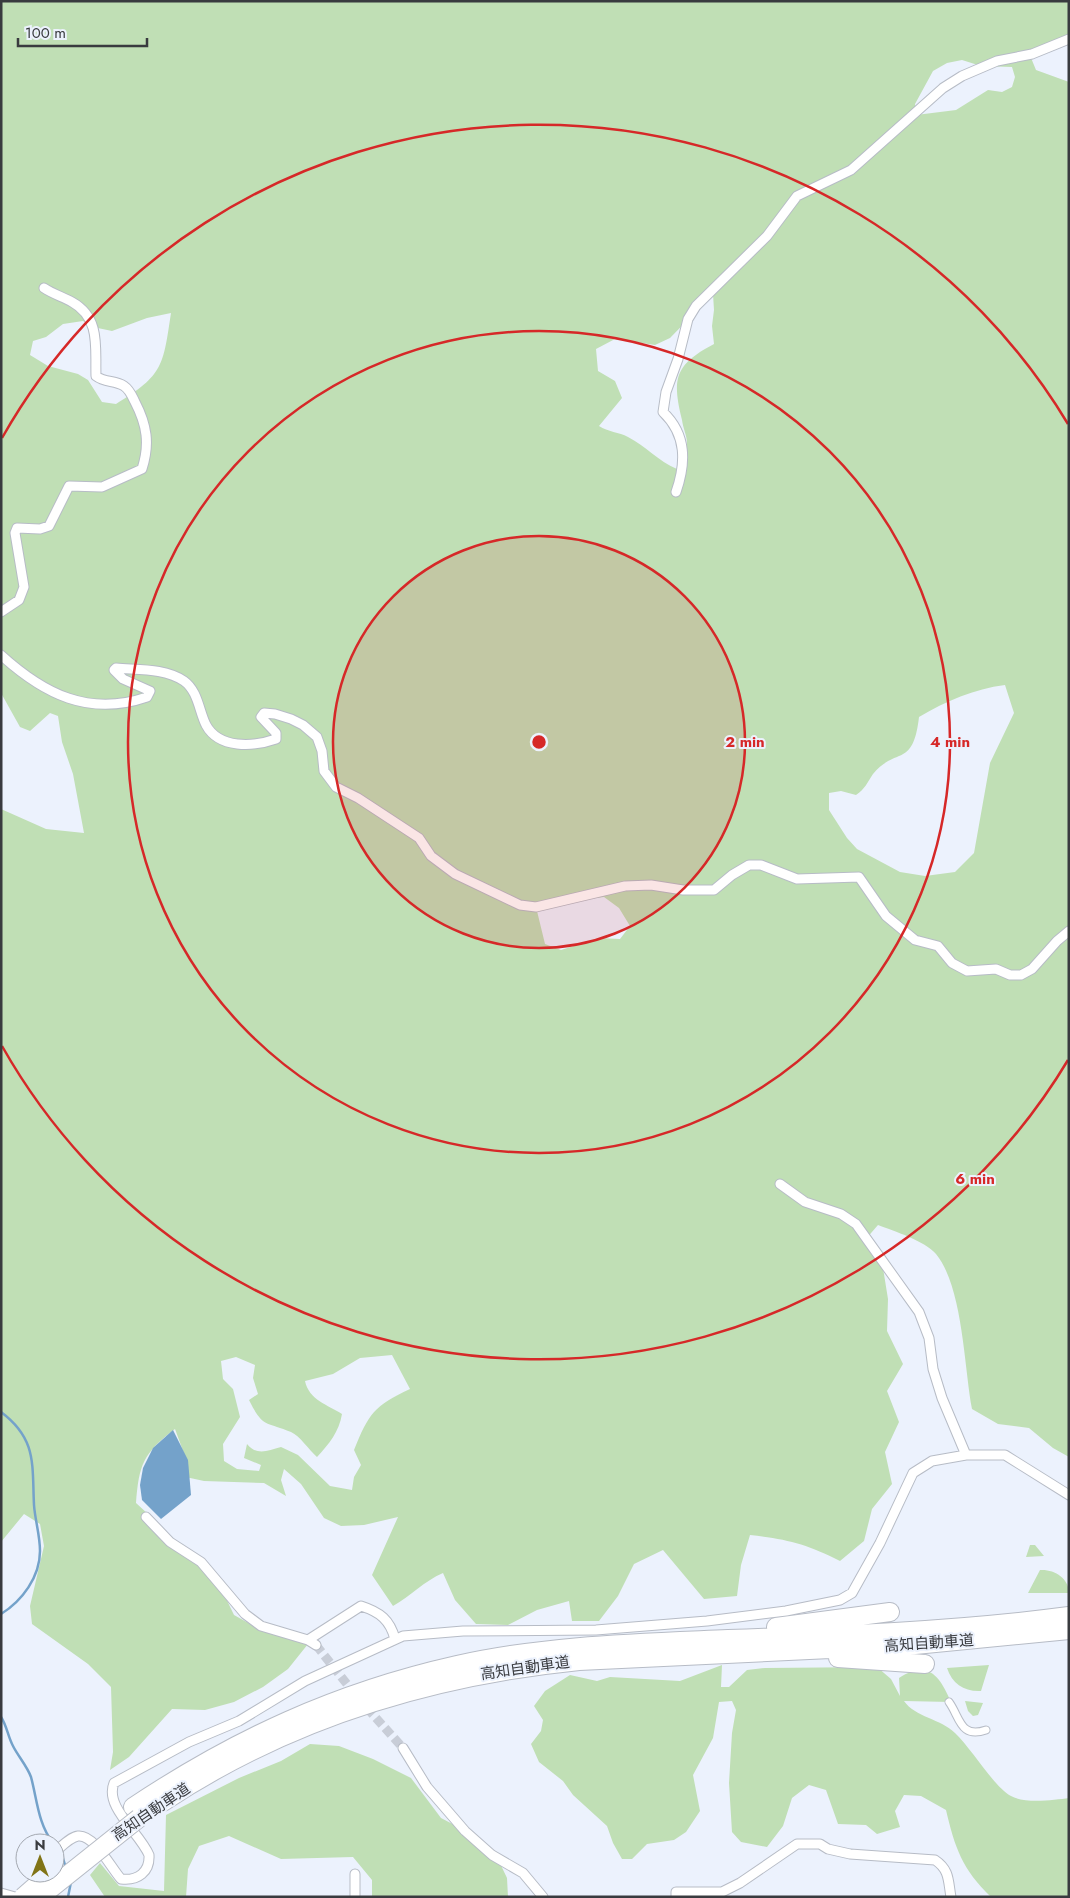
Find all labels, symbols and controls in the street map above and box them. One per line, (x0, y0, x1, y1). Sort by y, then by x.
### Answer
scale bar (18, 15, 146, 47)
text: 100 m (25, 22, 66, 44)
text: 2 min (725, 731, 765, 753)
text: 4 min (930, 731, 970, 753)
centre of rings (530, 733, 548, 751)
text: 6 min (955, 1168, 995, 1190)
street label: 高知自動車道 (883, 1629, 975, 1657)
street label: 高知自動車道 (479, 1651, 571, 1685)
street label: 高知自動車道 (108, 1778, 194, 1846)
north arrow (15, 1833, 65, 1883)
text: N (34, 1835, 46, 1855)

